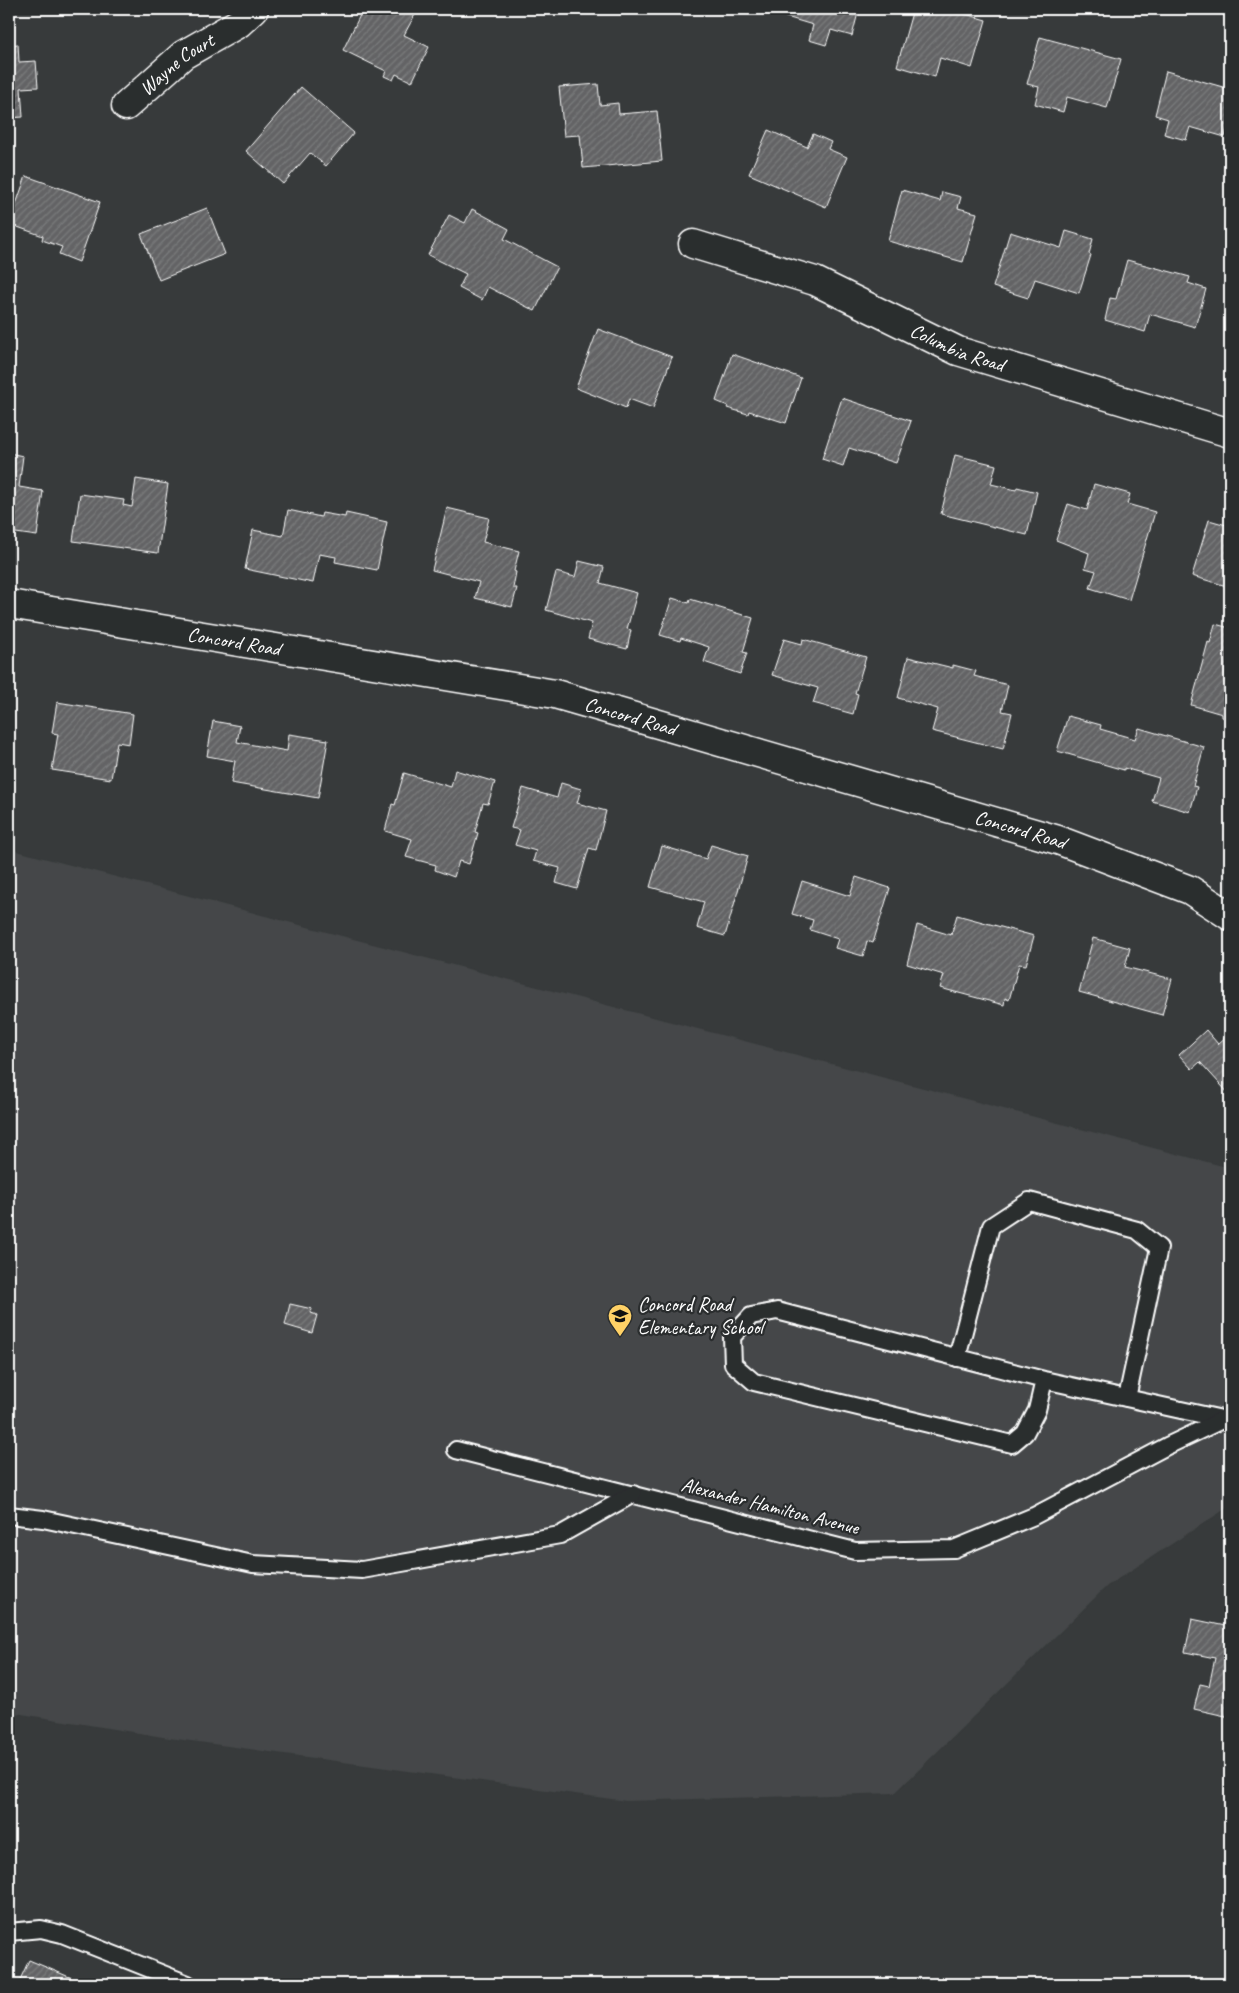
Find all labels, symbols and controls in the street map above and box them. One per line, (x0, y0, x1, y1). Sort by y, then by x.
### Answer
street label: Wayne Court (134, 26, 220, 101)
street label: Columbia Road (906, 317, 1011, 378)
street label: Concord Road (186, 621, 285, 662)
street label: Concord Road (582, 691, 682, 742)
street label: Concord Road (972, 804, 1073, 856)
place label: Concord Road Elementary School (638, 1292, 766, 1340)
school or university icon: Concord Road Elementary School (607, 1303, 633, 1337)
street label: Alexander Hamilton Avenue (679, 1472, 863, 1541)

